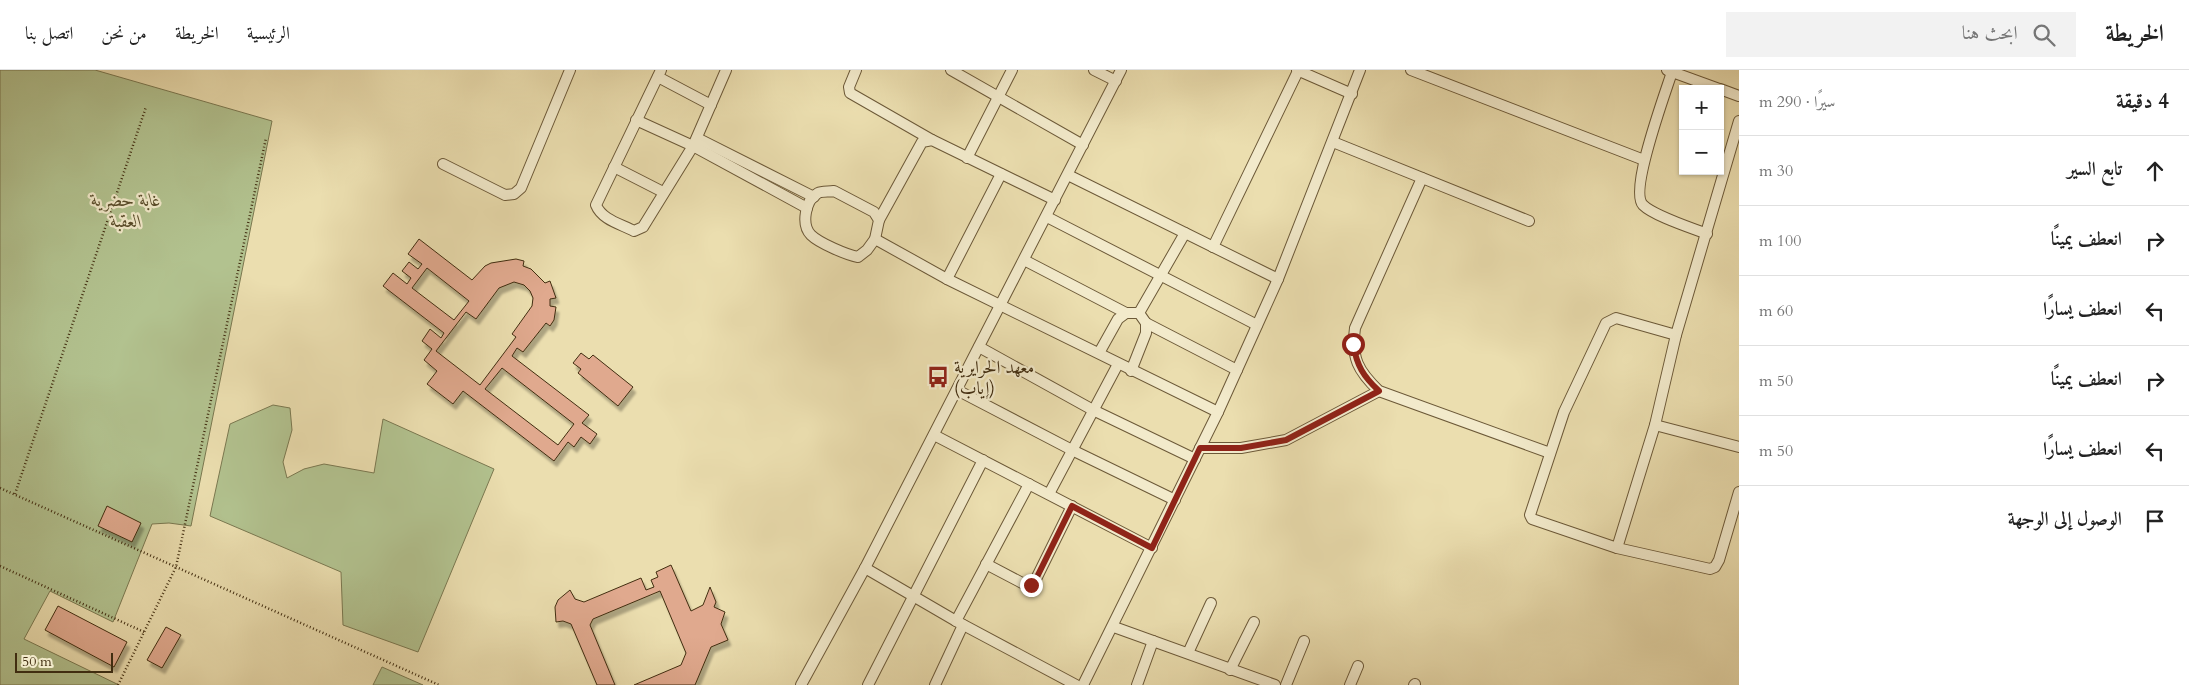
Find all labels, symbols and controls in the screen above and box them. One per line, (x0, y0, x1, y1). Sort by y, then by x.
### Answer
search box (1726, 12, 2076, 57)
text: الخريطة (2106, 17, 2164, 50)
text: ابحث هنا (1962, 20, 2018, 46)
text: اتصل بنا (25, 21, 73, 46)
text: من نحن (101, 21, 147, 46)
text: الخريطة (175, 21, 219, 46)
text: الرئيسية (247, 21, 290, 46)
icon: search (2030, 21, 2058, 49)
map controls (1679, 85, 1724, 175)
button: + (1679, 85, 1724, 130)
text: 4 دقيقة (2116, 87, 2169, 116)
text: سيرًا · 290 m (1759, 91, 1835, 113)
button: − (1679, 130, 1724, 175)
text: تابع السير (2067, 156, 2122, 182)
icon: ahead (2141, 157, 2169, 185)
text: 30 m (1759, 160, 1793, 182)
park label: غابة حضرية العقبة (89, 188, 161, 234)
text: انعطف يمينًا (2051, 226, 2122, 252)
icon: right (2141, 227, 2169, 255)
text: 100 m (1759, 230, 1801, 252)
text: انعطف يسارًا (2043, 296, 2122, 322)
icon: left (2141, 297, 2169, 325)
text: 60 m (1759, 300, 1793, 322)
route start (1342, 333, 1365, 356)
place label: معهد الحرايرية (إياب) (954, 355, 1034, 401)
bus stop icon: معهد الحرايرية (إياب) (925, 364, 951, 390)
text: انعطف يمينًا (2051, 366, 2122, 392)
icon: right (2141, 367, 2169, 395)
text: 50 m (1759, 370, 1793, 392)
text: انعطف يسارًا (2043, 436, 2122, 462)
icon: left (2141, 437, 2169, 465)
text: 50 m (1759, 440, 1793, 462)
text: الوصول إلى الوجهة (2008, 506, 2122, 532)
icon: arrive (2141, 507, 2169, 535)
route end (1020, 574, 1043, 597)
scale bar (15, 650, 112, 673)
text: 50 m (22, 652, 52, 671)

